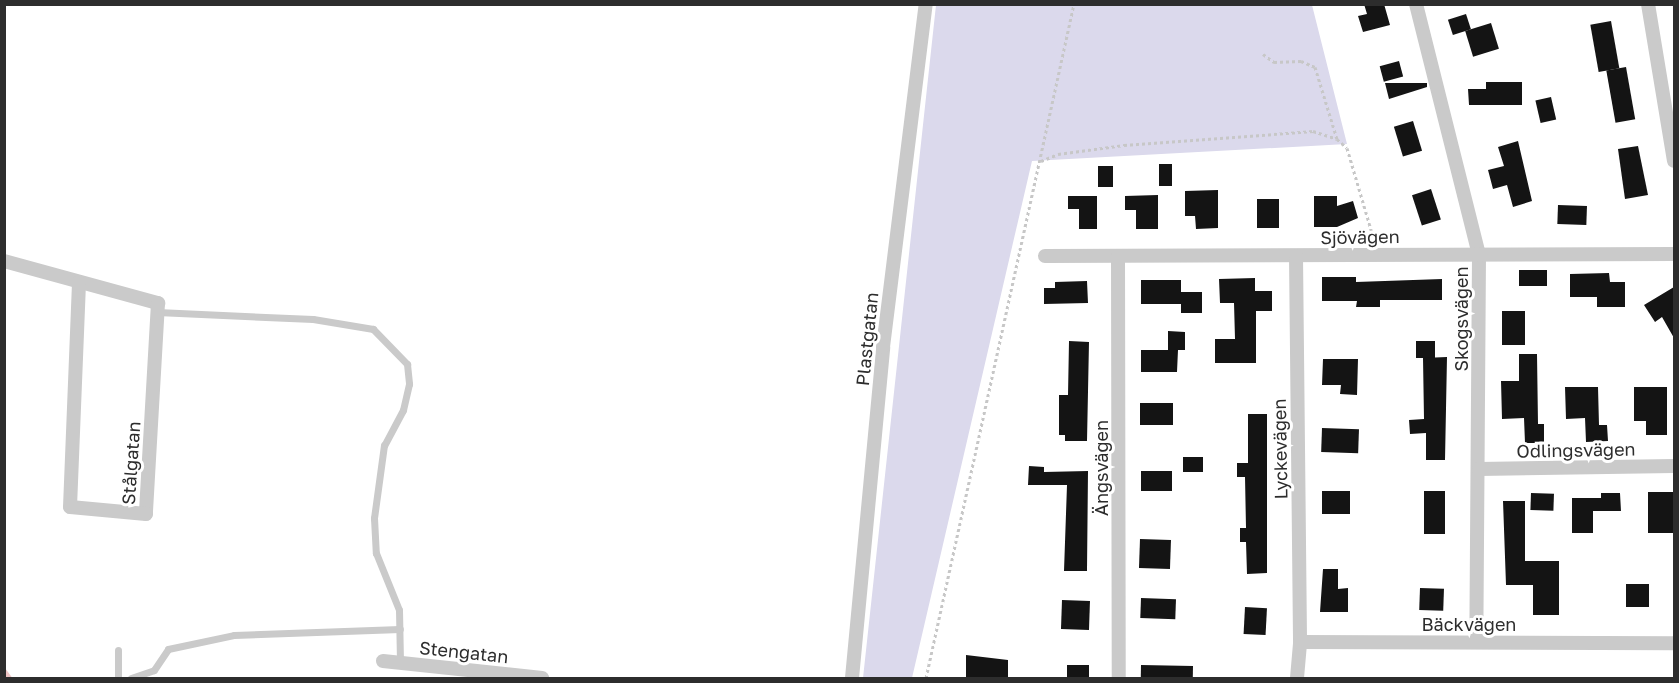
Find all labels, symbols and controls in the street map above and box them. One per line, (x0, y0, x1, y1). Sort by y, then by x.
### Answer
street label: Sjövägen (1320, 226, 1400, 248)
street label: Skogsvägen (1450, 266, 1472, 372)
street label: Plastgatan (851, 291, 883, 387)
street label: Lyckevägen (1268, 398, 1292, 500)
street label: Ängsvägen (1090, 420, 1112, 516)
street label: Stålgatan (117, 421, 145, 505)
street label: Odlingsvägen (1516, 438, 1636, 462)
street label: Bäckvägen (1422, 613, 1516, 635)
street label: Stengatan (418, 637, 510, 667)

